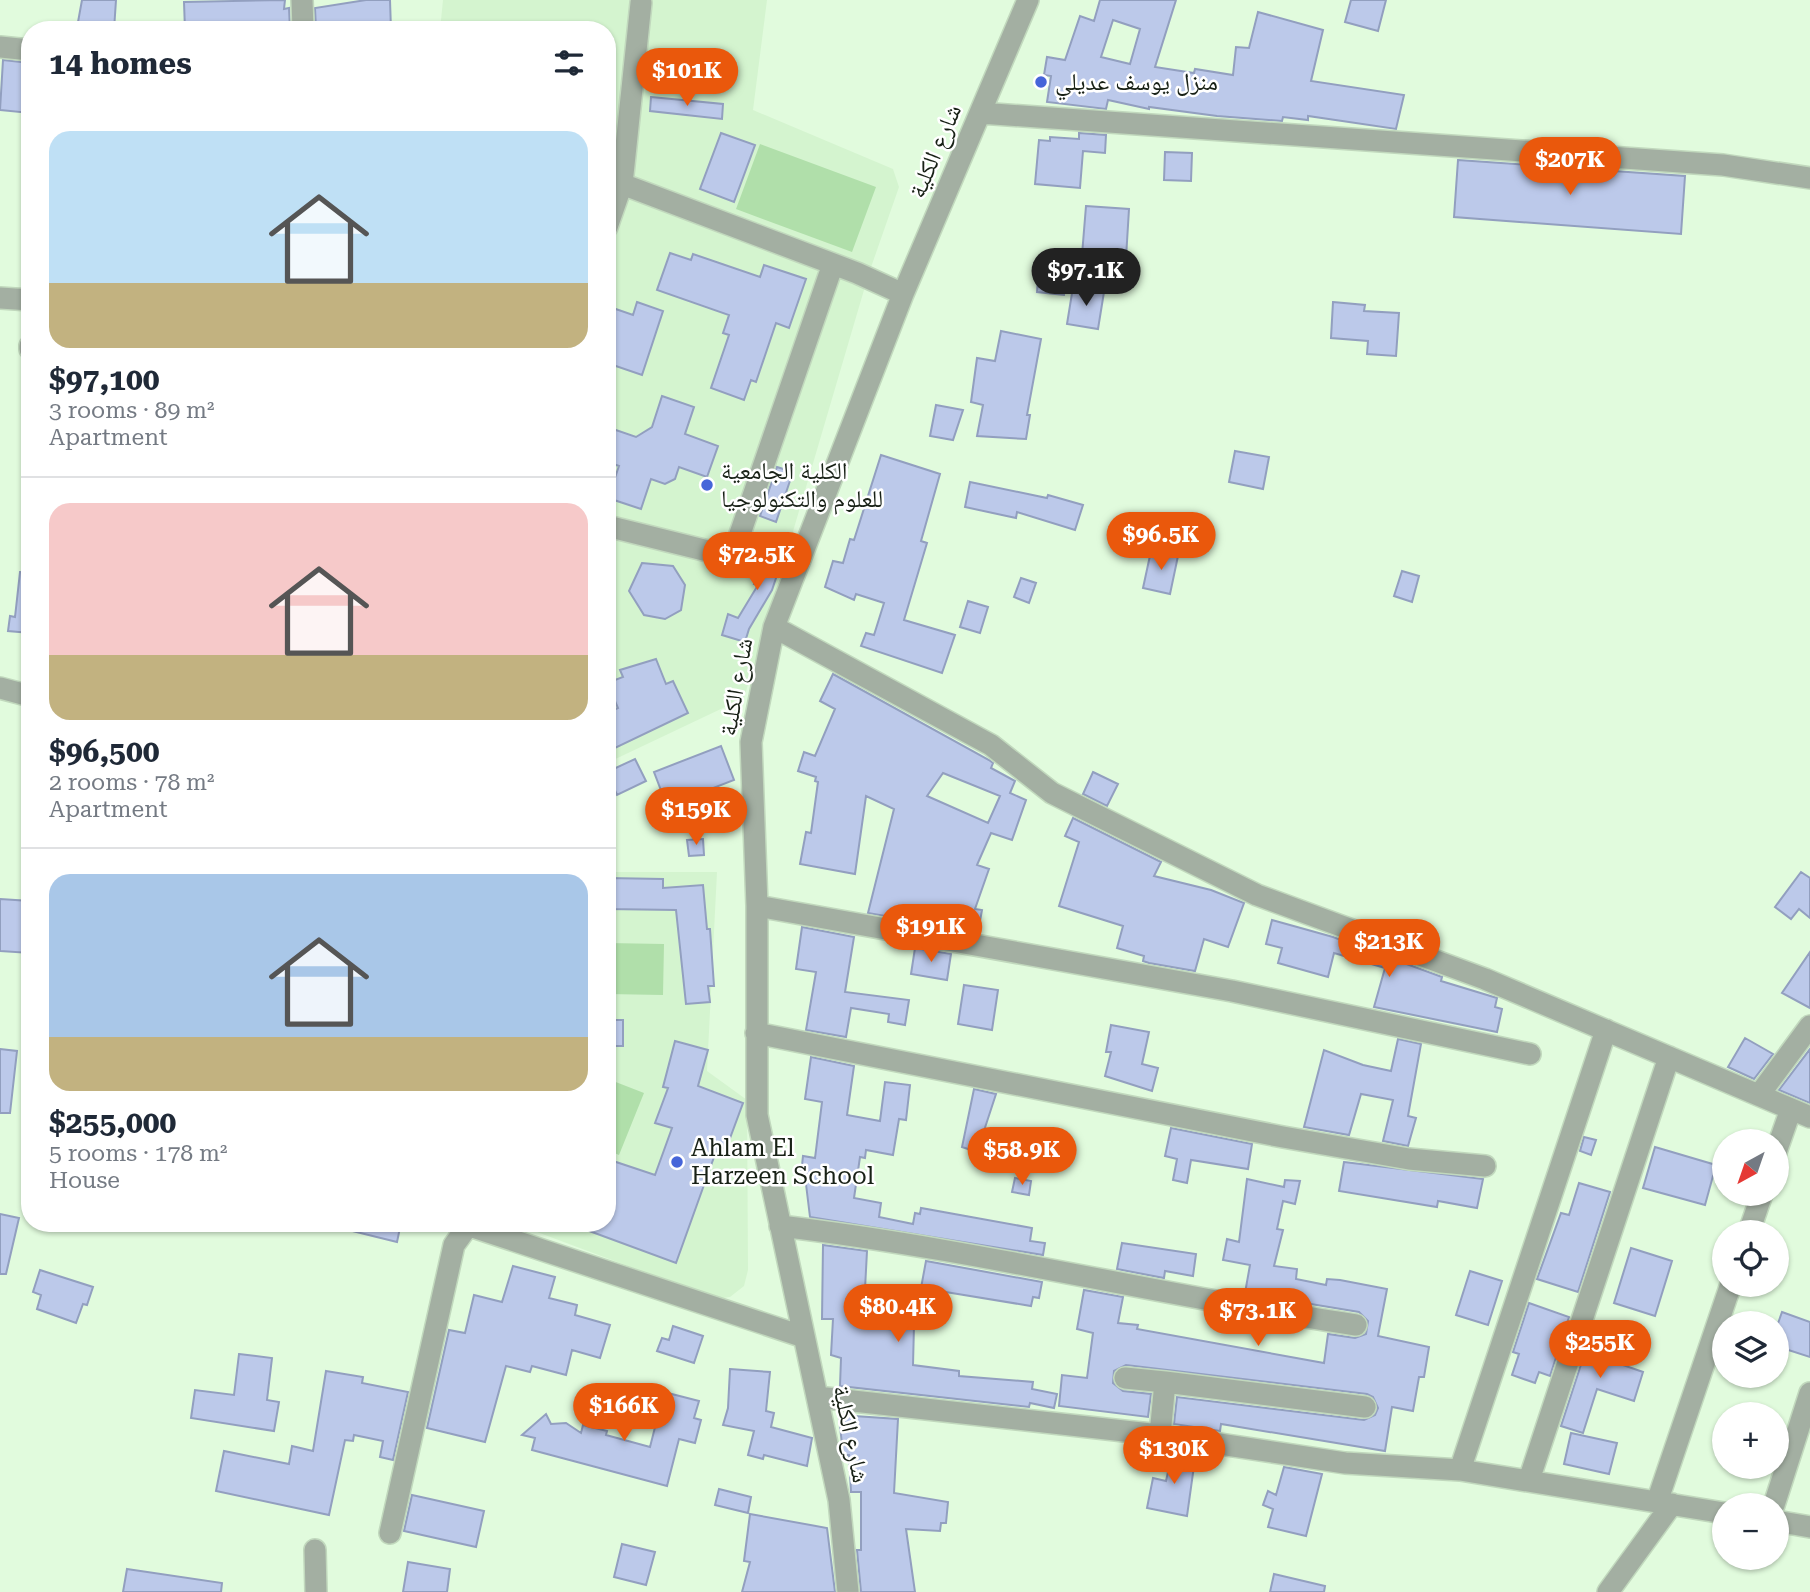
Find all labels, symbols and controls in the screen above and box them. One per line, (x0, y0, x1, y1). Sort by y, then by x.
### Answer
icon: filters (550, 44, 588, 82)
text: 14 homes (49, 46, 192, 81)
pin: $101K (638, 48, 736, 108)
text: $101K (652, 57, 722, 84)
place label: منزل يوسف عديلي (1055, 68, 1218, 101)
marker: منزل يوسف عديلي (1033, 74, 1049, 90)
street label: شارع الكلية (903, 100, 968, 202)
pin: $207K (1521, 138, 1619, 197)
text: $207K (1535, 146, 1605, 173)
icon: home (256, 176, 382, 302)
pin: $97.1K (1029, 248, 1143, 308)
text: $97.1K (1048, 257, 1124, 284)
text: $97,100 (49, 362, 160, 397)
text: 3 rooms · 89 m² (49, 397, 215, 424)
text: Apartment (49, 424, 168, 451)
place label: الكلية الجامعية للعلوم والتكنولوجيا (721, 457, 883, 515)
marker: الكلية الجامعية للعلوم والتكنولوجيا (699, 477, 715, 493)
pin: $96.5K (1104, 512, 1218, 572)
text: $96.5K (1123, 521, 1199, 548)
pin: $72.5K (700, 532, 814, 592)
text: $72.5K (719, 541, 795, 568)
icon: home (256, 548, 382, 674)
street label: شارع الكلية (714, 636, 759, 738)
text: $96,500 (49, 734, 160, 769)
text: 2 rooms · 78 m² (49, 769, 215, 796)
pin: $159K (647, 788, 745, 847)
text: Apartment (49, 796, 168, 823)
text: $159K (661, 796, 731, 823)
pin: $191K (882, 904, 980, 964)
text: $191K (896, 913, 966, 940)
icon: home (256, 919, 382, 1045)
pin: $213K (1340, 920, 1438, 979)
text: $213K (1354, 928, 1424, 955)
text: $255,000 (49, 1105, 176, 1140)
pin: $58.9K (965, 1128, 1079, 1187)
north arrow (1712, 1129, 1788, 1206)
map controls (1712, 1129, 1789, 1570)
place label: Ahlam El Harzeen School (691, 1134, 874, 1190)
text: $58.9K (984, 1136, 1060, 1163)
text: 5 rooms · 178 m² (49, 1140, 227, 1167)
marker: Ahlam El Harzeen School (669, 1154, 685, 1170)
text: House (49, 1167, 120, 1194)
button: locate (1712, 1220, 1789, 1297)
pin: $80.4K (841, 1284, 955, 1344)
pin: $73.1K (1201, 1288, 1315, 1348)
text: $80.4K (860, 1293, 936, 1320)
text: $73.1K (1220, 1297, 1296, 1324)
button: layers (1712, 1311, 1789, 1388)
pin: $255K (1551, 1320, 1649, 1380)
text: $255K (1565, 1329, 1635, 1356)
street label: شارع الكلية (826, 1383, 875, 1485)
pin: $166K (575, 1384, 673, 1443)
text: $166K (589, 1392, 659, 1419)
button: + (1712, 1402, 1789, 1479)
pin: $130K (1125, 1426, 1223, 1486)
text: $130K (1139, 1435, 1209, 1462)
button: − (1712, 1493, 1789, 1570)

